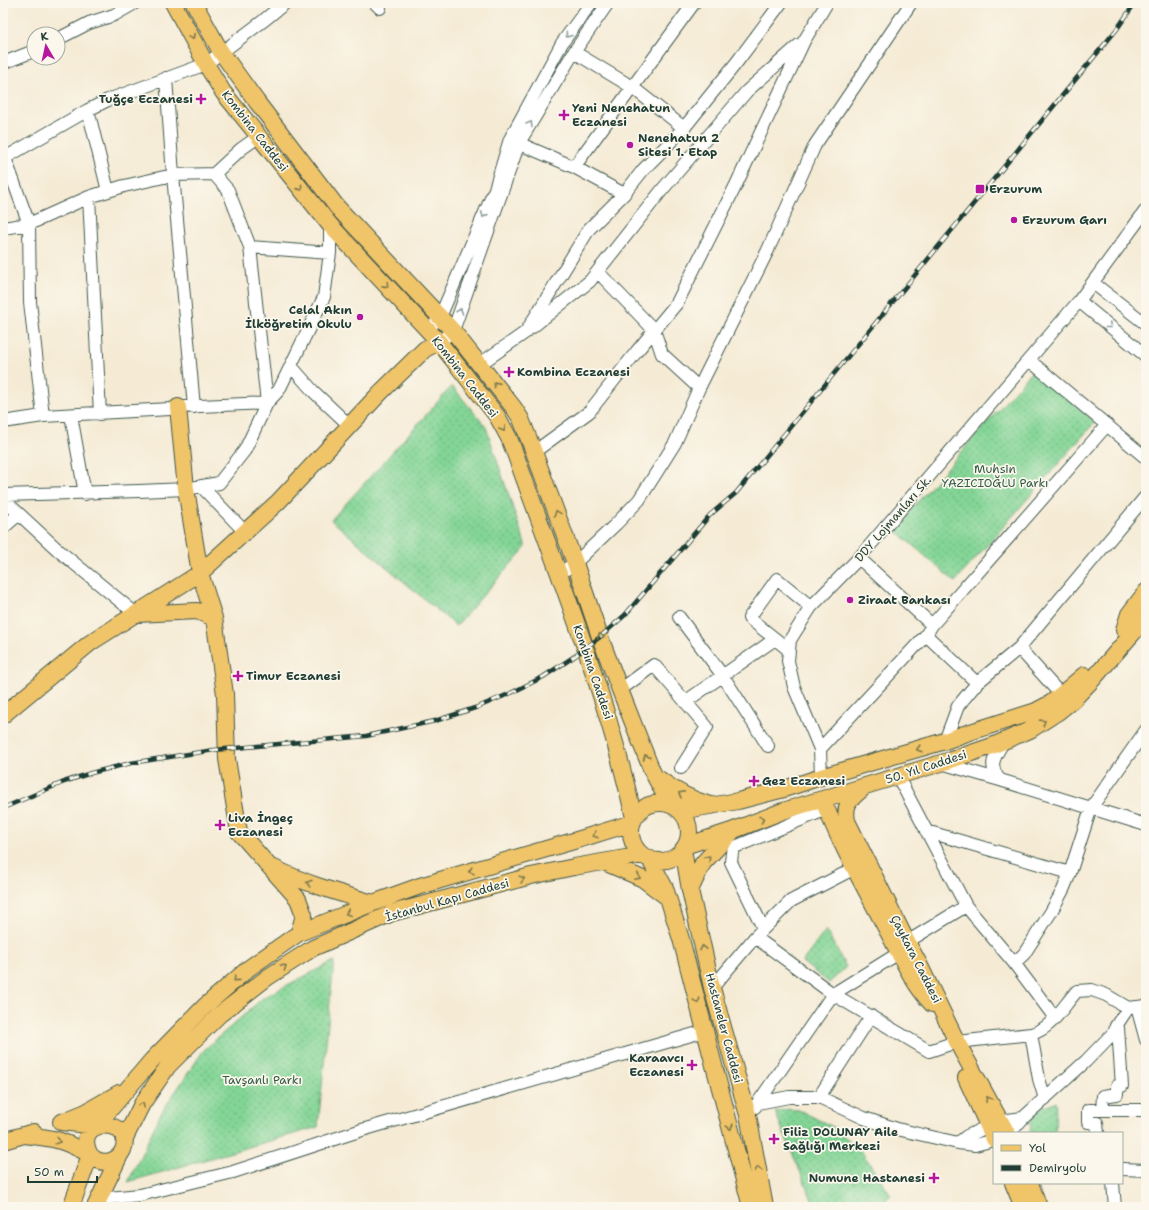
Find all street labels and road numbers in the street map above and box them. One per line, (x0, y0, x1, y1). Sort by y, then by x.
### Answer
street label: Kombina Caddesi (218, 87, 292, 175)
street label: Kombina Caddesi (428, 333, 502, 421)
street label: DDY Lojmanları Sk. (851, 473, 935, 565)
street label: Kombina Caddesi (569, 623, 617, 721)
street label: 50. Yıl Caddesi (883, 746, 969, 788)
street label: İstanbul Kapı Caddesi (383, 875, 511, 925)
street label: Çaykara Caddesi (887, 912, 945, 1006)
street label: Hastaneler Caddesi (702, 971, 746, 1085)

